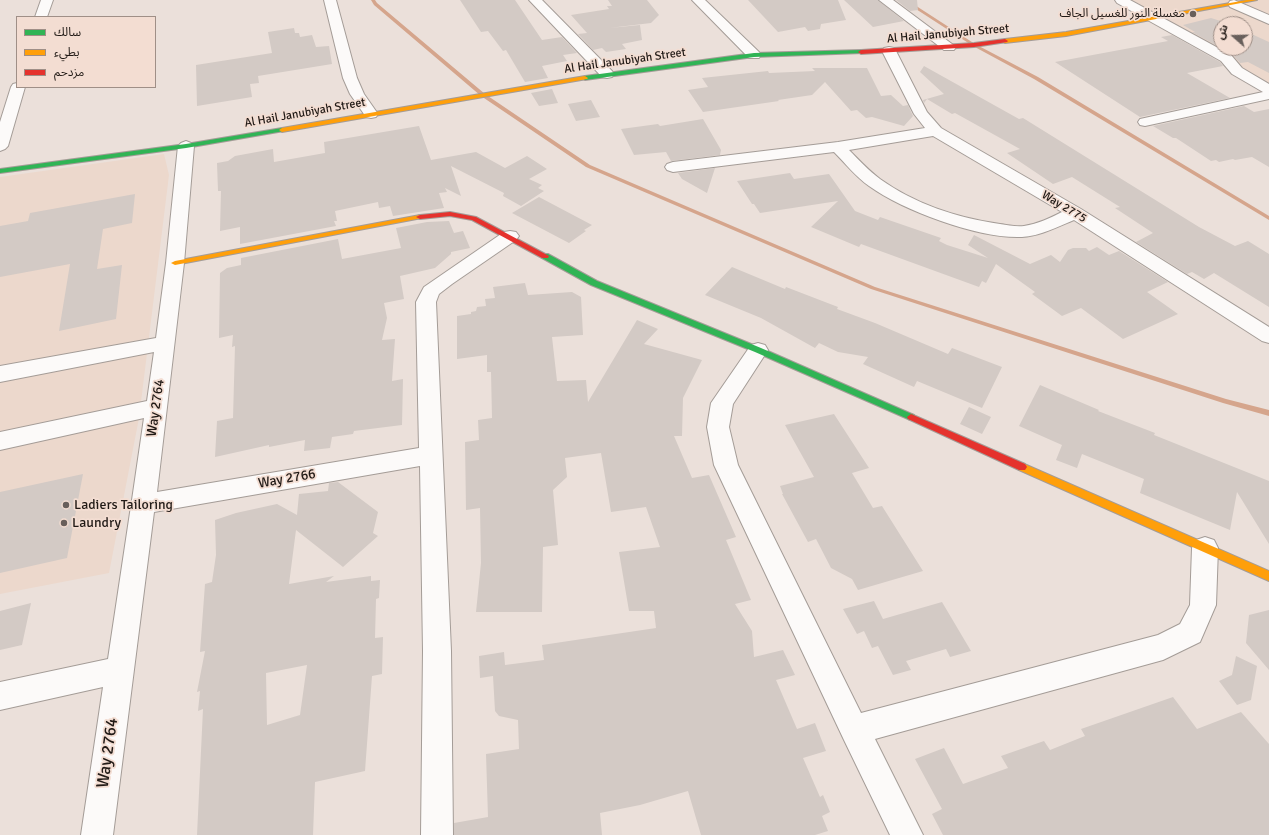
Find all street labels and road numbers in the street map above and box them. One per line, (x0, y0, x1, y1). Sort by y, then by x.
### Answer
street label: Al Hail Janubiyah Street (886, 21, 1010, 47)
street label: Al Hail Janubiyah Street (563, 45, 687, 77)
street label: Al Hail Janubiyah Street (243, 95, 367, 131)
street label: Way 2775 (1039, 188, 1089, 226)
street label: Way 2764 (144, 378, 168, 438)
street label: Way 2766 (257, 466, 317, 492)
street label: Way 2764 (93, 717, 123, 789)

